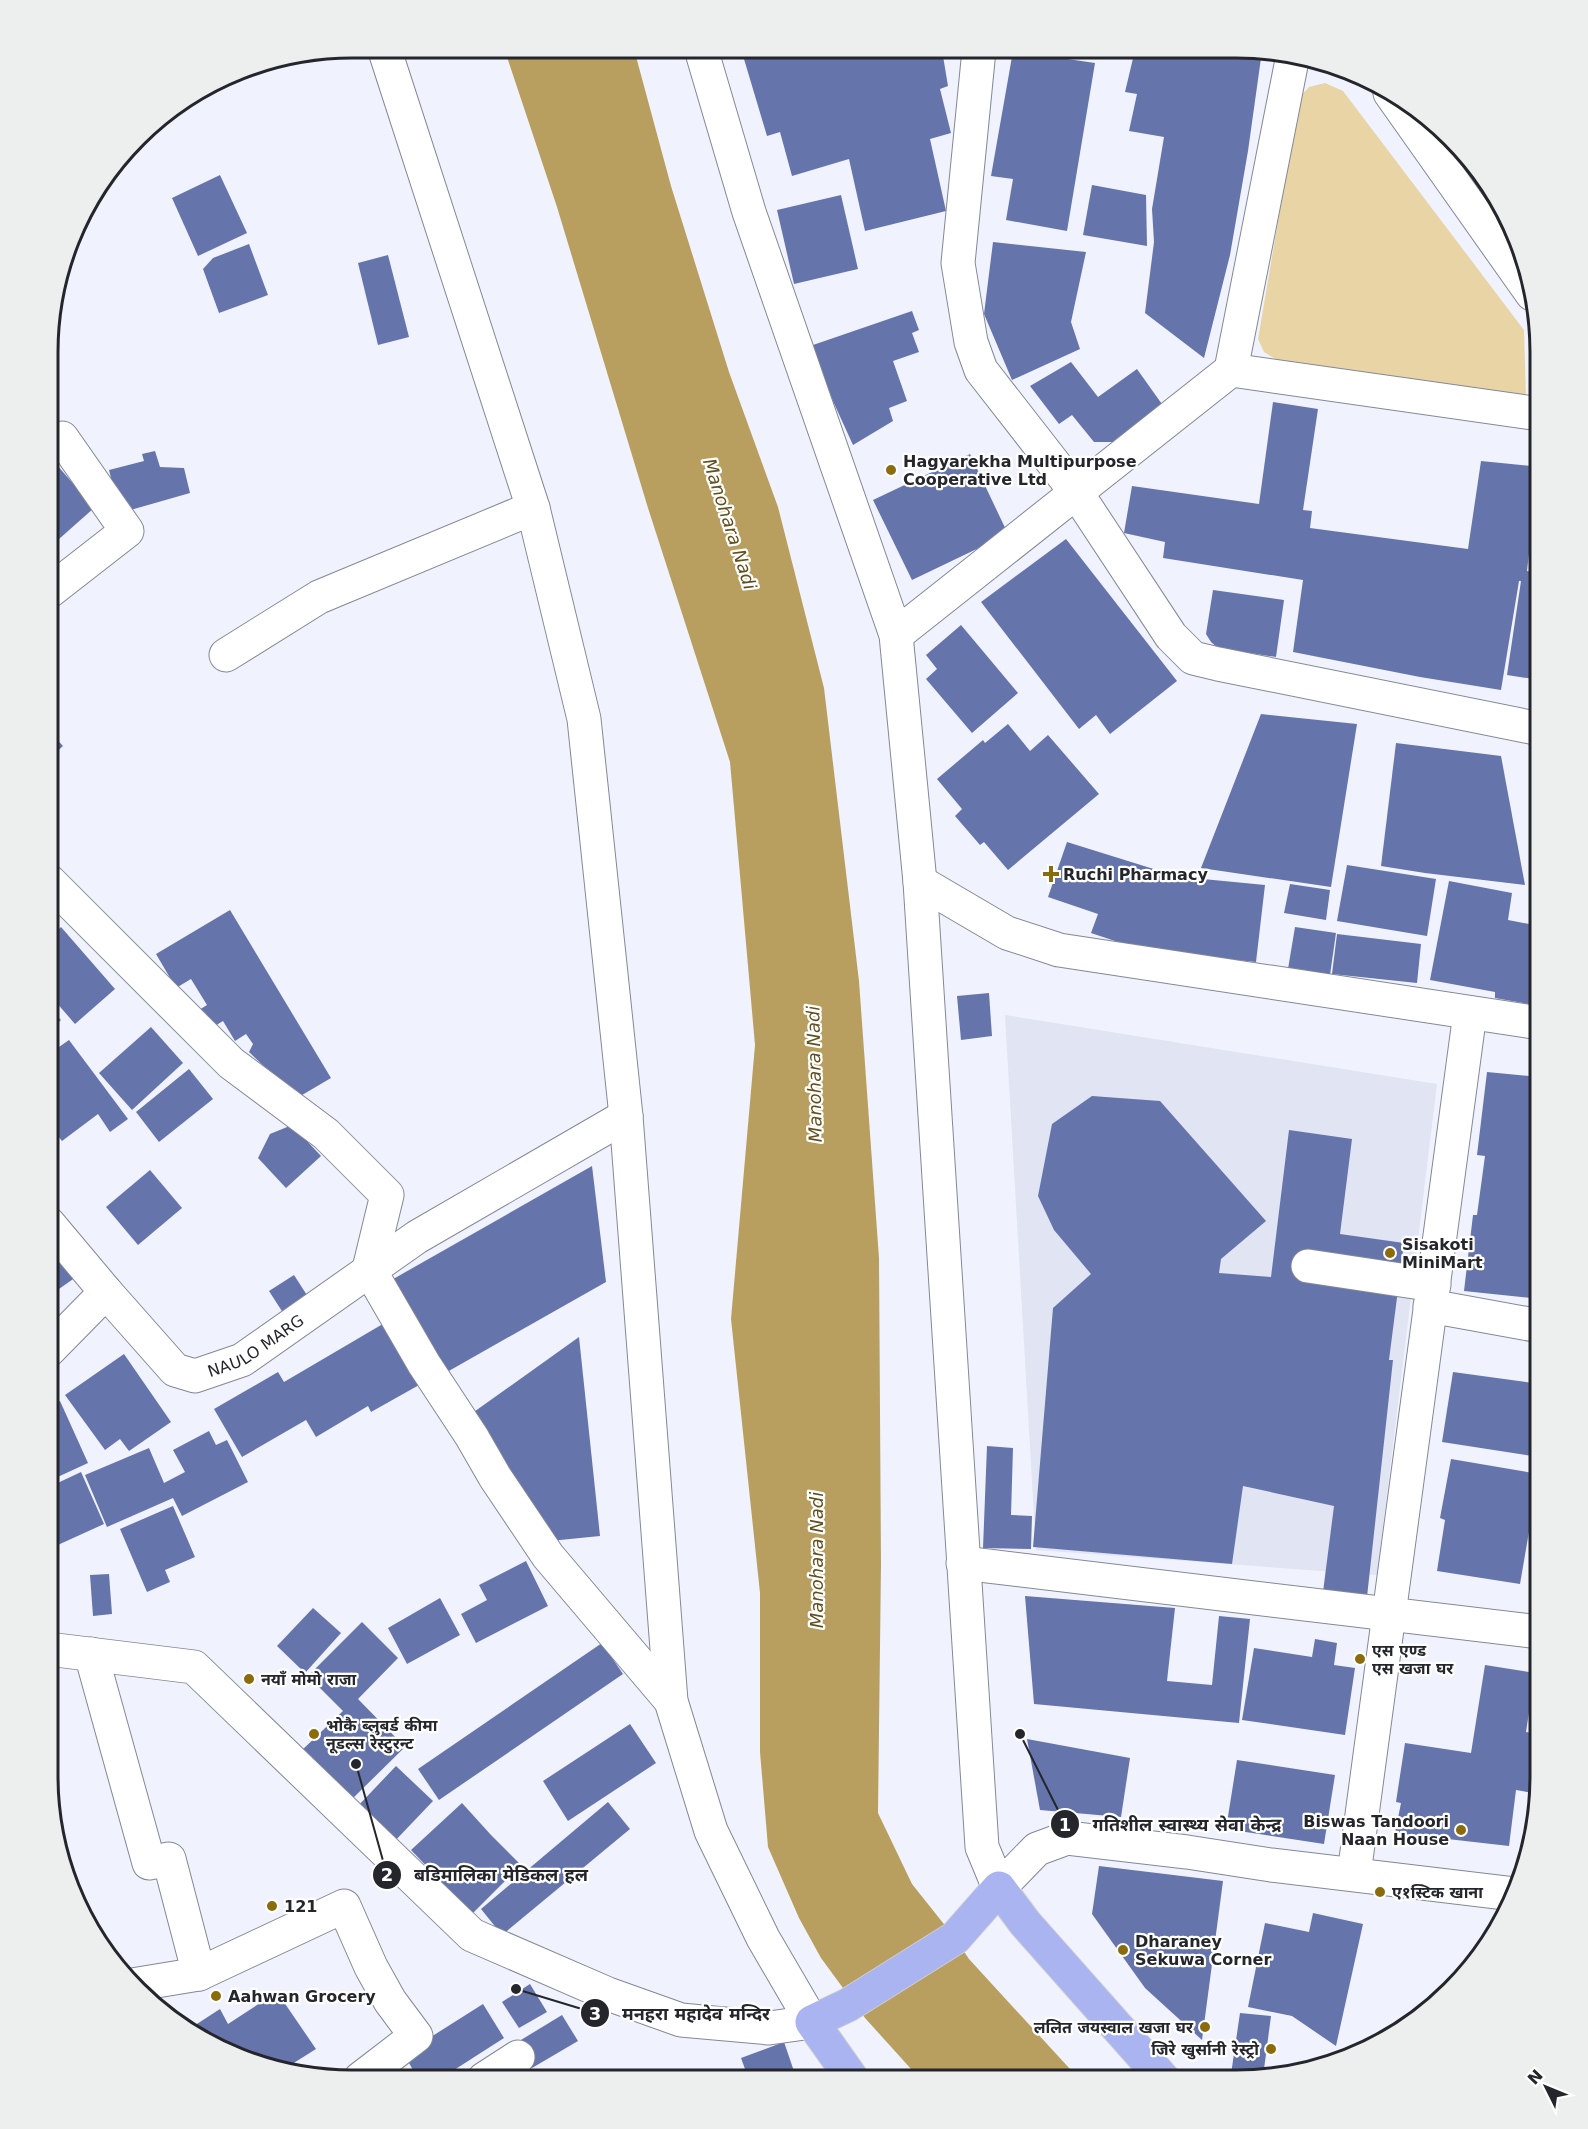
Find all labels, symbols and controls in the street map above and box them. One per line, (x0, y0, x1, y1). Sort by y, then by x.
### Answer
place label: Hagyarekha Multipurpose Cooperative Ltd (903, 452, 1137, 489)
water label: Manohara Nadi (699, 456, 761, 592)
marker: Hagyarekha Multipurpose Cooperative Ltd (884, 463, 898, 477)
place label: Ruchi Pharmacy (1063, 865, 1208, 884)
marker: Ruchi Pharmacy (1044, 867, 1058, 881)
water label: Manohara Nadi (802, 1006, 826, 1142)
place label: Sisakoti MiniMart (1402, 1235, 1483, 1272)
marker: Sisakoti MiniMart (1383, 1246, 1397, 1260)
street label: NAULO MARG (205, 1310, 307, 1381)
water label: Manohara Nadi (806, 1492, 827, 1628)
place label: एस एण्ड एस खजा घर (1372, 1641, 1454, 1678)
marker: एस एण्ड एस खजा घर (1353, 1652, 1367, 1666)
place label: नयाँ मोमो राजा (261, 1670, 356, 1689)
marker: नयाँ मोमो राजा (242, 1672, 256, 1686)
place label: भोकै ब्लुबर्ड कीमा नूडल्स रेस्टुरन्ट (326, 1716, 438, 1754)
marker: भोकै ब्लुबर्ड कीमा नूडल्स रेस्टुरन्ट (307, 1727, 321, 1741)
callout: गतिशील स्वास्थ्य सेवा केन्द्र (1050, 1806, 1293, 1842)
place label: Biswas Tandoori Naan House (1303, 1812, 1449, 1849)
text: 1 (1059, 1814, 1071, 1835)
text: गतिशील स्वास्थ्य सेवा केन्द्र (1093, 1814, 1282, 1835)
marker: Biswas Tandoori Naan House (1454, 1823, 1468, 1837)
callout: बडिमालिका मेडिकल हल (372, 1857, 600, 1893)
text: 2 (381, 1864, 393, 1885)
text: बडिमालिका मेडिकल हल (414, 1864, 589, 1885)
place label: ए१स्टिक खाना (1392, 1883, 1483, 1902)
marker: ए१स्टिक खाना (1373, 1885, 1387, 1899)
place label: 121 (284, 1897, 317, 1916)
marker: 121 (265, 1899, 279, 1913)
place label: Dharaney Sekuwa Corner (1135, 1932, 1271, 1969)
marker: Dharaney Sekuwa Corner (1116, 1943, 1130, 1957)
place label: Aahwan Grocery (228, 1987, 376, 2006)
marker: Aahwan Grocery (209, 1989, 223, 2003)
callout: मनहरा महादेव मन्दिर (580, 1995, 782, 2031)
text: 3 (589, 2003, 601, 2024)
text: मनहरा महादेव मन्दिर (622, 2003, 771, 2024)
place label: ललित जयस्वाल खजा घर (1034, 2018, 1194, 2037)
marker: ललित जयस्वाल खजा घर (1198, 2020, 1212, 2034)
place label: जिरे खुर्सानी रेस्ट्रो (1151, 2040, 1259, 2060)
marker: जिरे खुर्सानी रेस्ट्रो (1264, 2042, 1278, 2056)
north arrow (1516, 2057, 1576, 2117)
text: N (1524, 2066, 1547, 2088)

